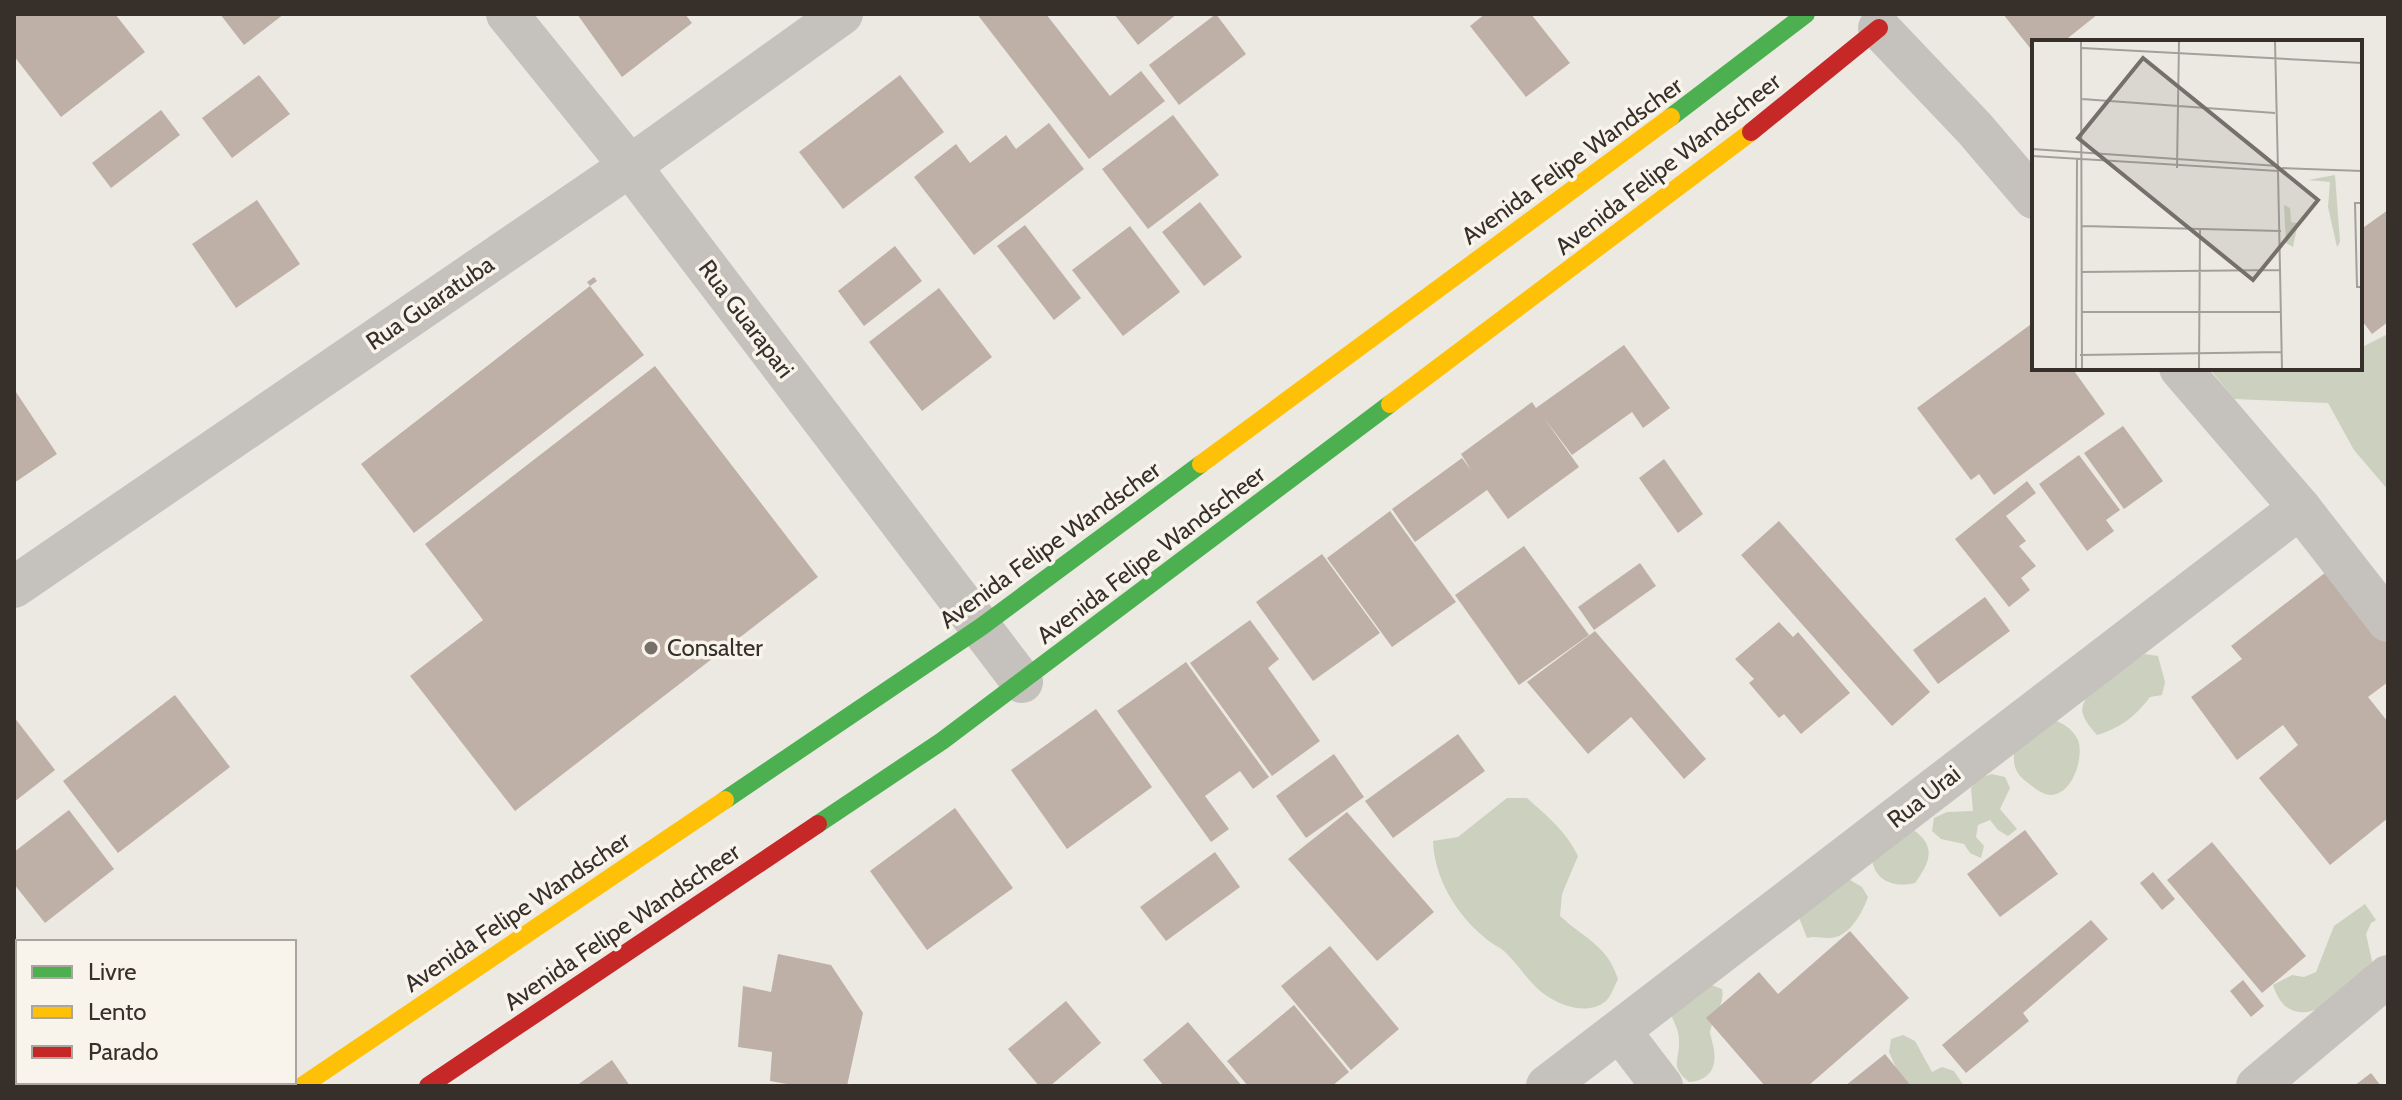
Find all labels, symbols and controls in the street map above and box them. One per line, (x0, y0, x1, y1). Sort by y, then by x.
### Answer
inset map (2032, 40, 2362, 370)
street label: Avenida Felipe Wandscheer (1549, 66, 1787, 261)
street label: Avenida Felipe Wandscher (1456, 70, 1688, 250)
street label: Rua Guaratuba (360, 249, 500, 356)
street label: Rua Guarapari (693, 254, 800, 383)
street label: Avenida Felipe Wandscher (934, 454, 1166, 634)
street label: Avenida Felipe Wandscheer (1031, 459, 1271, 650)
place label: Consalter (667, 633, 763, 662)
marker: Consalter (642, 639, 660, 657)
street label: Rua Urai (1881, 759, 1966, 834)
street label: Avenida Felipe Wandscher (398, 825, 635, 998)
street label: Avenida Felipe Wandscheer (498, 837, 745, 1016)
legend (16, 940, 296, 1084)
text: Livre (88, 957, 136, 986)
text: Lento (88, 997, 147, 1026)
text: Parado (88, 1037, 158, 1066)

